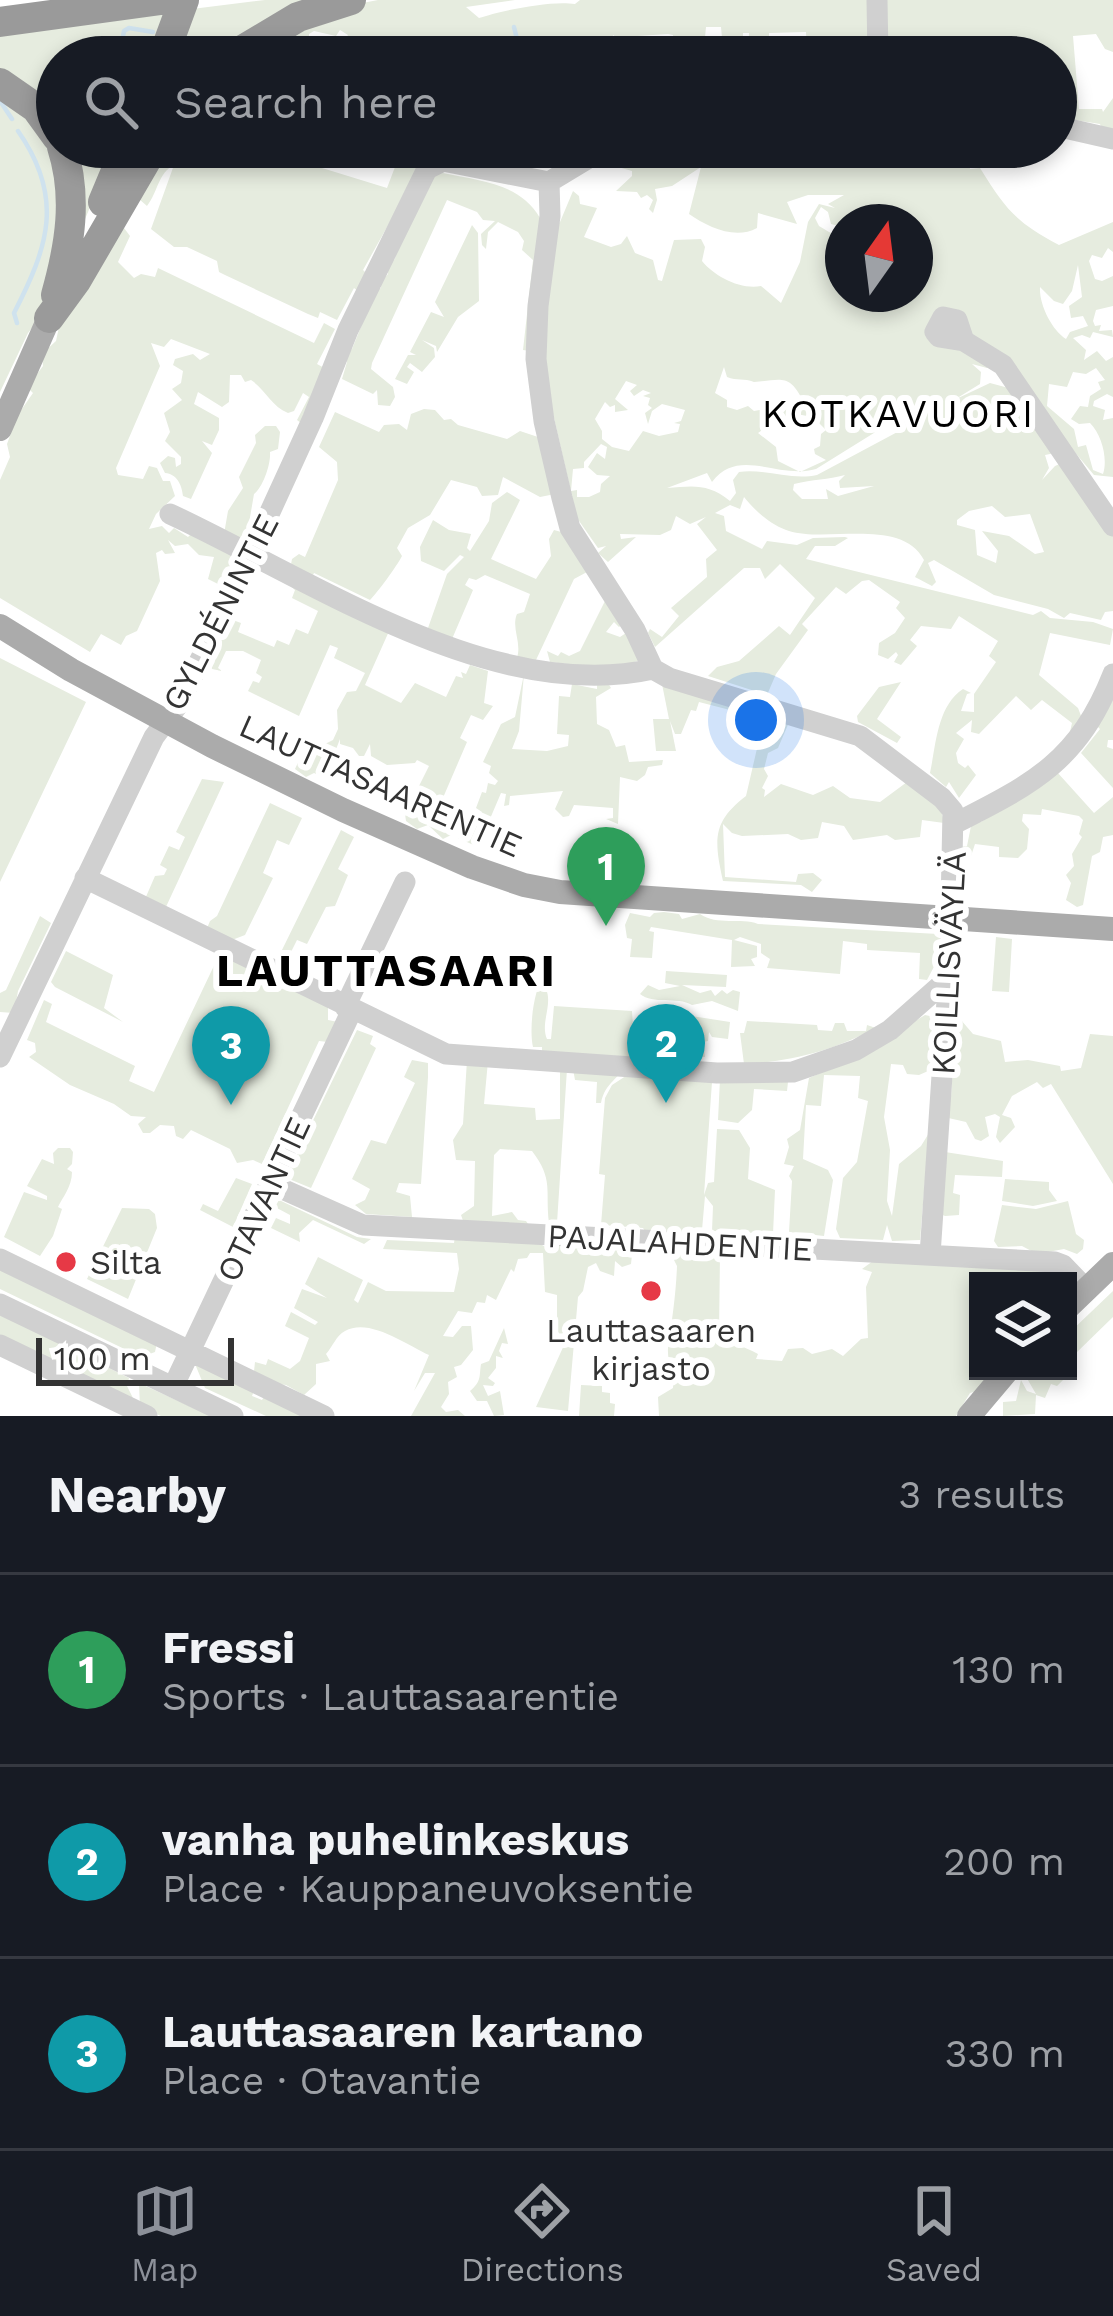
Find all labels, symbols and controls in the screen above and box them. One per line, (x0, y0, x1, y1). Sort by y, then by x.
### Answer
search box (36, 36, 1077, 168)
icon: search (78, 69, 144, 135)
text: Search here (174, 76, 438, 129)
north arrow (825, 204, 933, 312)
district label: KOTKAVUORI (762, 391, 1036, 436)
street label: GYLDÉNINTIE (154, 507, 287, 717)
your location (726, 690, 786, 750)
street label: LAUTTASAARENTIE (234, 706, 528, 865)
pin: 1 (567, 827, 645, 926)
street label: KOILLISVÄYLÄ (923, 850, 974, 1076)
district label: LAUTTASAARI (216, 944, 558, 997)
pin: 2 (627, 1004, 705, 1103)
pin: 3 (192, 1006, 270, 1105)
street label: OTAVANTIE (208, 1111, 319, 1288)
street label: PAJALAHDENTIE (546, 1216, 814, 1269)
place label: Silta (90, 1243, 162, 1282)
marker: Silta (53, 1249, 79, 1275)
map controls (969, 1272, 1077, 1380)
button: layers (969, 1272, 1077, 1380)
marker: Lauttasaaren kirjasto (638, 1278, 664, 1304)
place label: Lauttasaaren kirjasto (546, 1311, 756, 1388)
scale bar (36, 1332, 234, 1385)
text: 100 m (54, 1339, 151, 1378)
text: Nearby (48, 1465, 226, 1524)
text: 3 results (899, 1472, 1065, 1517)
text: Fressi (162, 1621, 295, 1674)
text: 1 (79, 1647, 95, 1692)
text: 130 m (952, 1647, 1065, 1692)
text: Sports · Lauttasaarentie (162, 1674, 619, 1719)
text: vanha puhelinkeskus (162, 1813, 629, 1866)
text: 2 (75, 1839, 99, 1884)
text: 200 m (943, 1839, 1065, 1884)
text: Place · Kauppaneuvoksentie (162, 1866, 694, 1911)
text: Lauttasaaren kartano (162, 2005, 644, 2058)
text: 3 (75, 2031, 99, 2076)
text: 330 m (945, 2031, 1065, 2076)
text: Place · Otavantie (162, 2058, 481, 2103)
tab: Map (131, 2178, 198, 2289)
tab: Directions (461, 2178, 624, 2289)
tab: Saved (886, 2178, 982, 2289)

